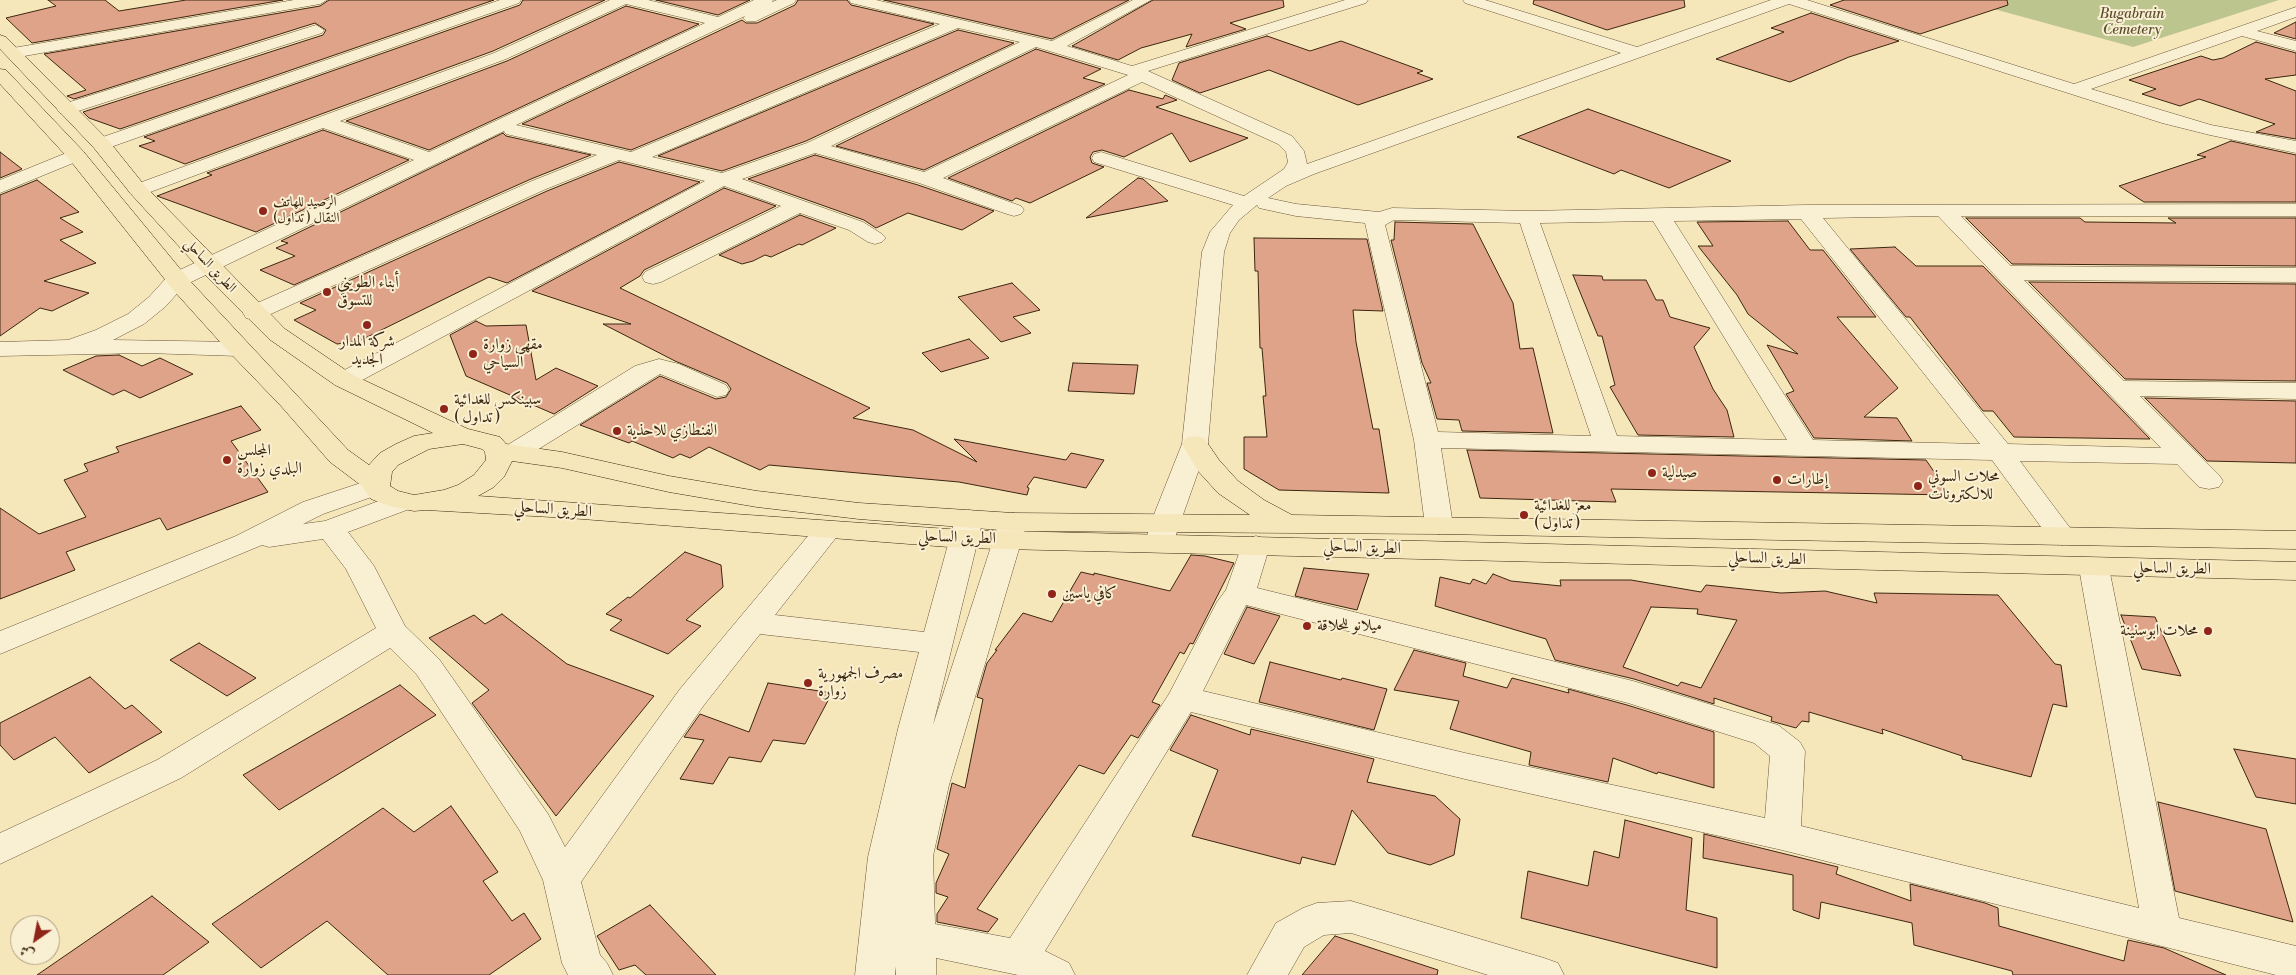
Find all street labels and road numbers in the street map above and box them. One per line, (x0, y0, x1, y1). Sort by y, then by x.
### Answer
street label: الطريق الساحلي (181, 235, 239, 297)
street label: الطريق الساحلي (513, 498, 593, 522)
street label: الطريق الساحلي (918, 527, 996, 549)
street label: الطريق الساحلي (1323, 537, 1401, 559)
street label: الطريق الساحلي (1728, 548, 1806, 570)
street label: الطريق الساحلي (2133, 559, 2211, 579)

